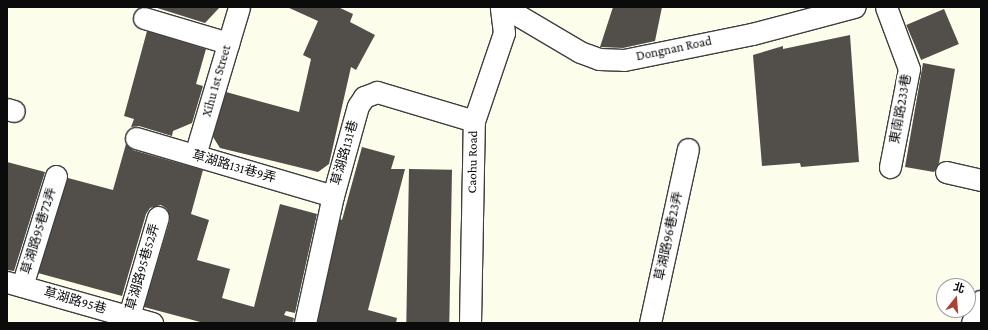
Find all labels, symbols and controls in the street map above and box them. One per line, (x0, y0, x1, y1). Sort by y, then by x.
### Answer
street label: Dongnan Road (635, 33, 713, 65)
street label: Xihu 1st Street (199, 43, 235, 119)
street label: 東南路233巷 (887, 73, 915, 145)
street label: 草湖路131巷 (328, 119, 362, 187)
street label: Caohu Road (465, 130, 481, 194)
street label: 草湖路131巷9弄 (190, 148, 278, 186)
street label: 草湖路95巷72弄 (18, 186, 60, 276)
street label: 草湖路96巷23弄 (652, 190, 686, 282)
street label: 草湖路95巷52弄 (123, 222, 163, 312)
north arrow (936, 278, 976, 318)
text: 北 (952, 280, 966, 295)
street label: 草湖路95巷 (42, 285, 108, 317)

